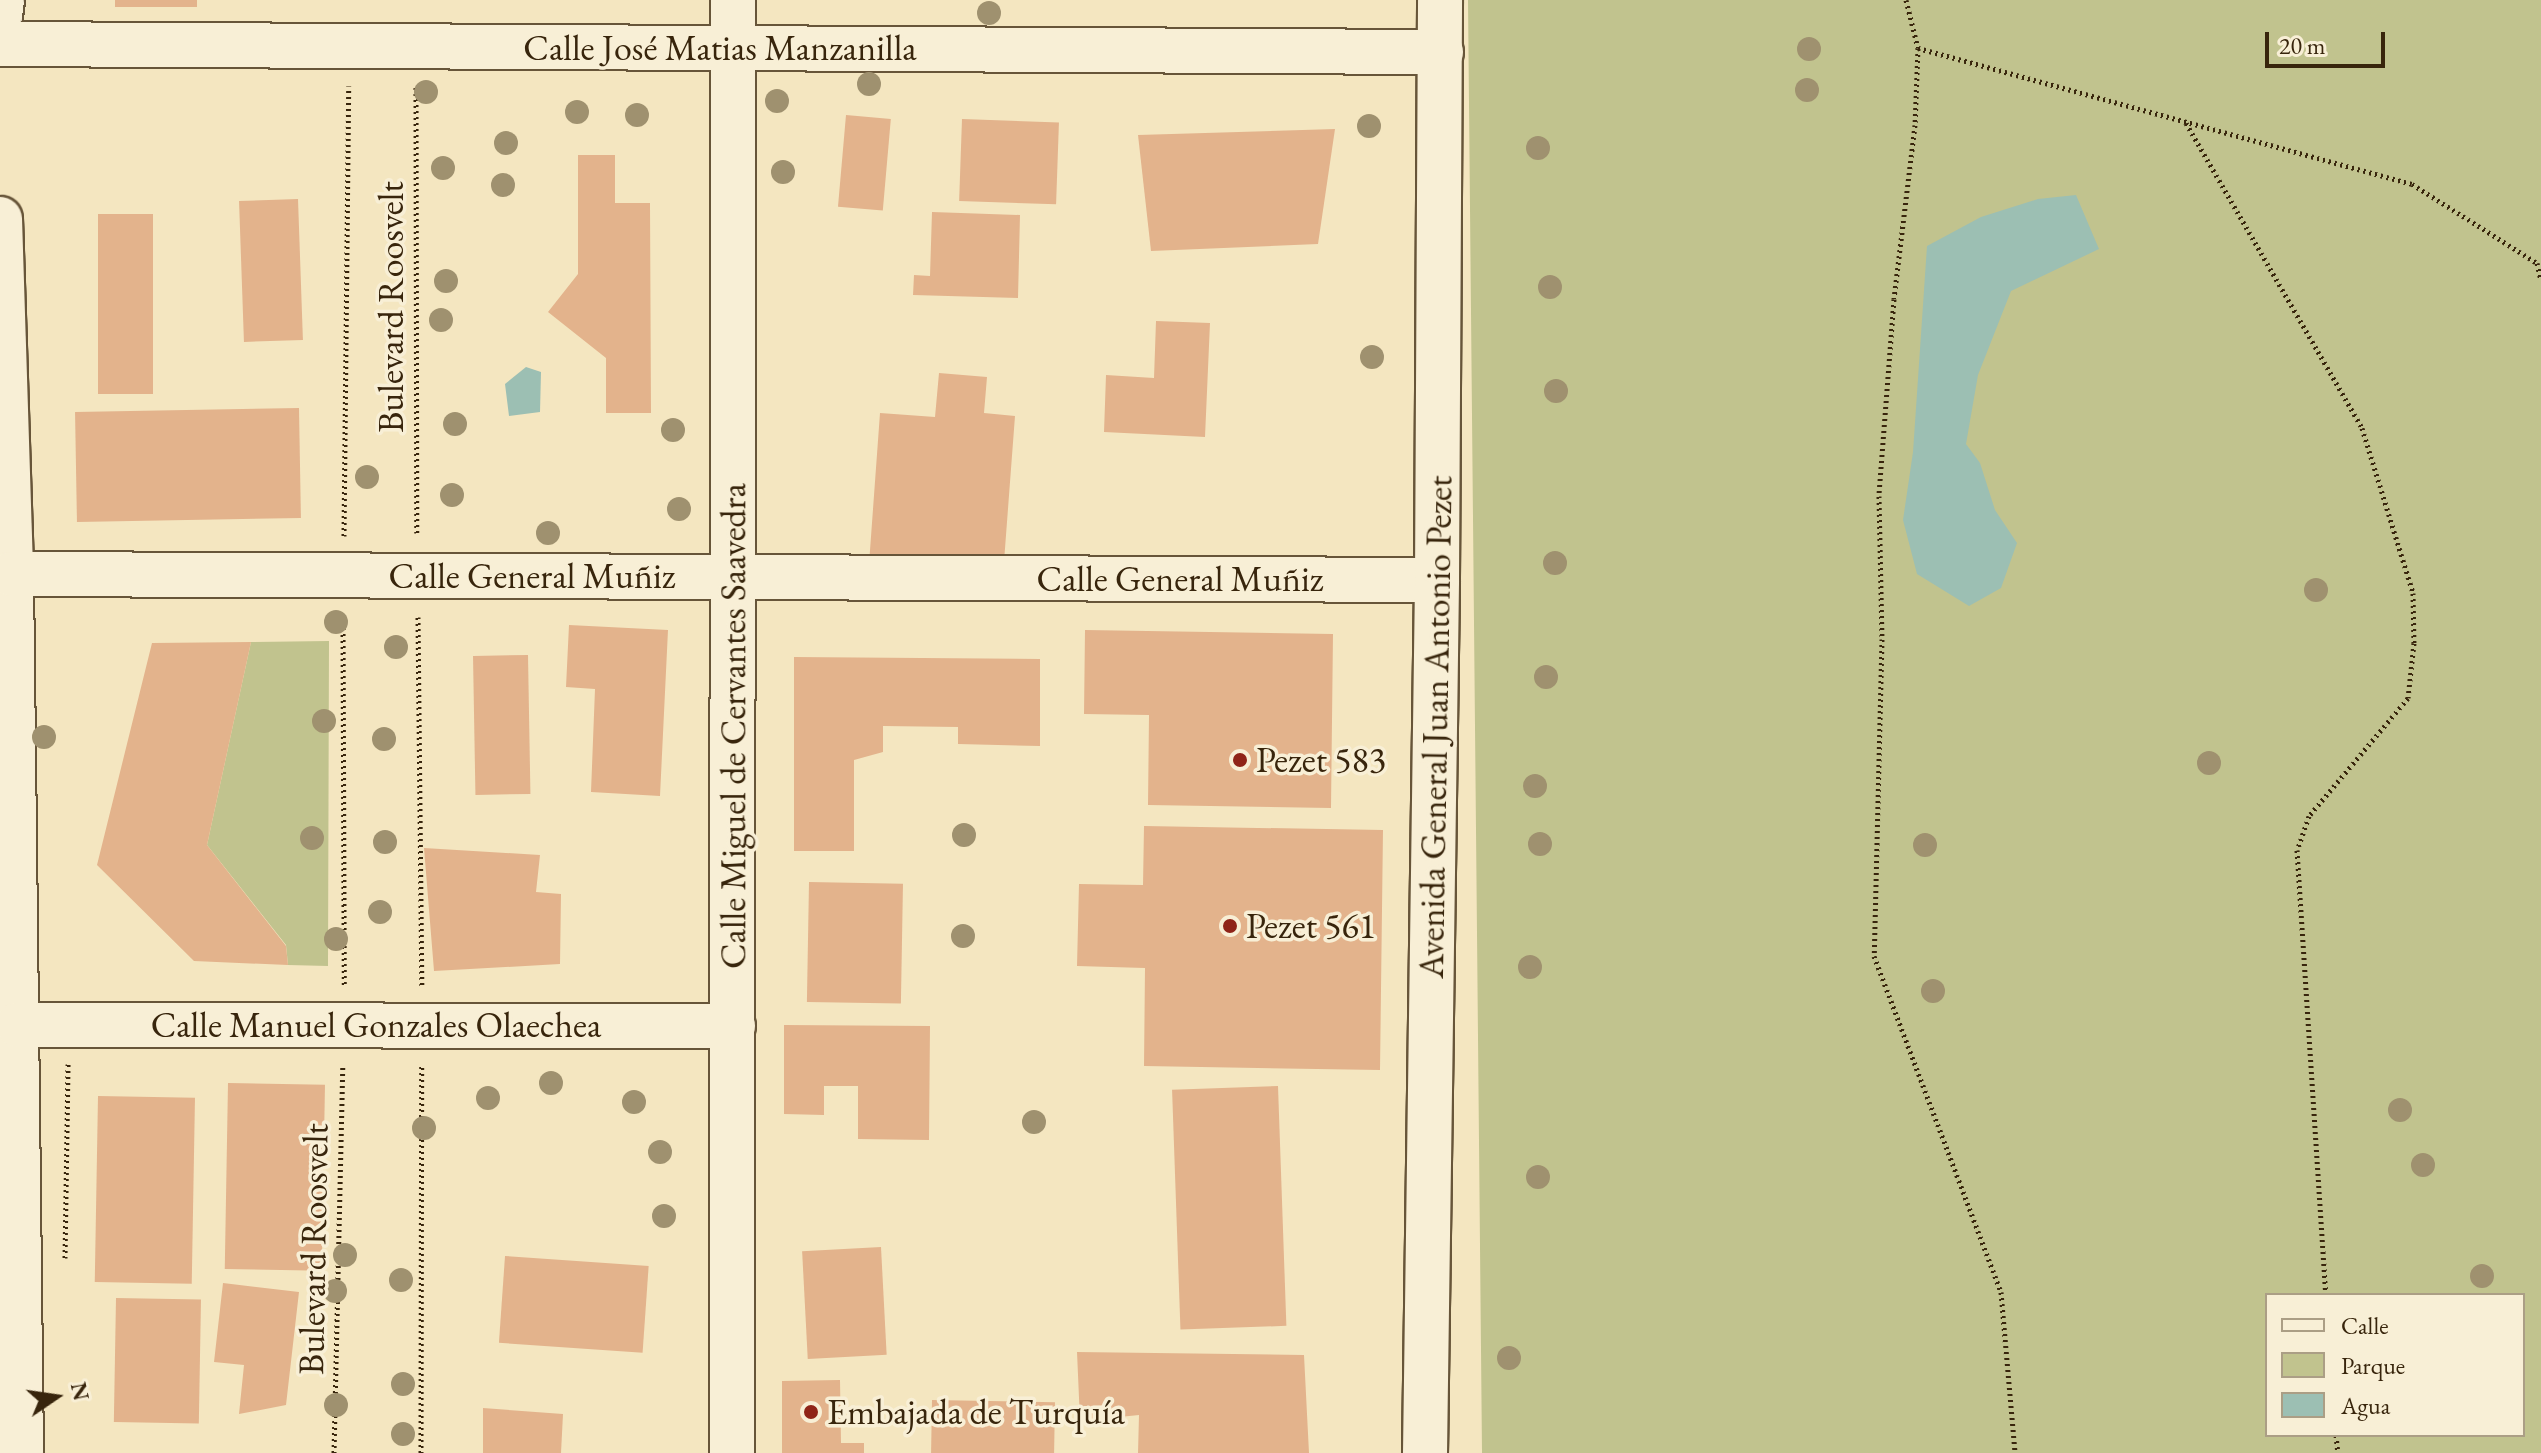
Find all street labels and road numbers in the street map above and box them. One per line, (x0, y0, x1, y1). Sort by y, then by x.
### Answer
street label: Calle José Matias Manzanilla (523, 26, 917, 70)
street label: Bulevard Roosvelt (369, 181, 413, 433)
street label: Avenida General Juan Antonio Pezet (1409, 475, 1461, 979)
street label: Calle Miguel de Cervantes Saavedra (711, 483, 755, 969)
street label: Calle General Muñiz (389, 554, 675, 598)
street label: Calle General Muñiz (1037, 557, 1323, 601)
street label: Calle Manuel Gonzales Olaechea (151, 1003, 601, 1047)
street label: Bulevard Roosvelt (289, 1123, 337, 1375)

